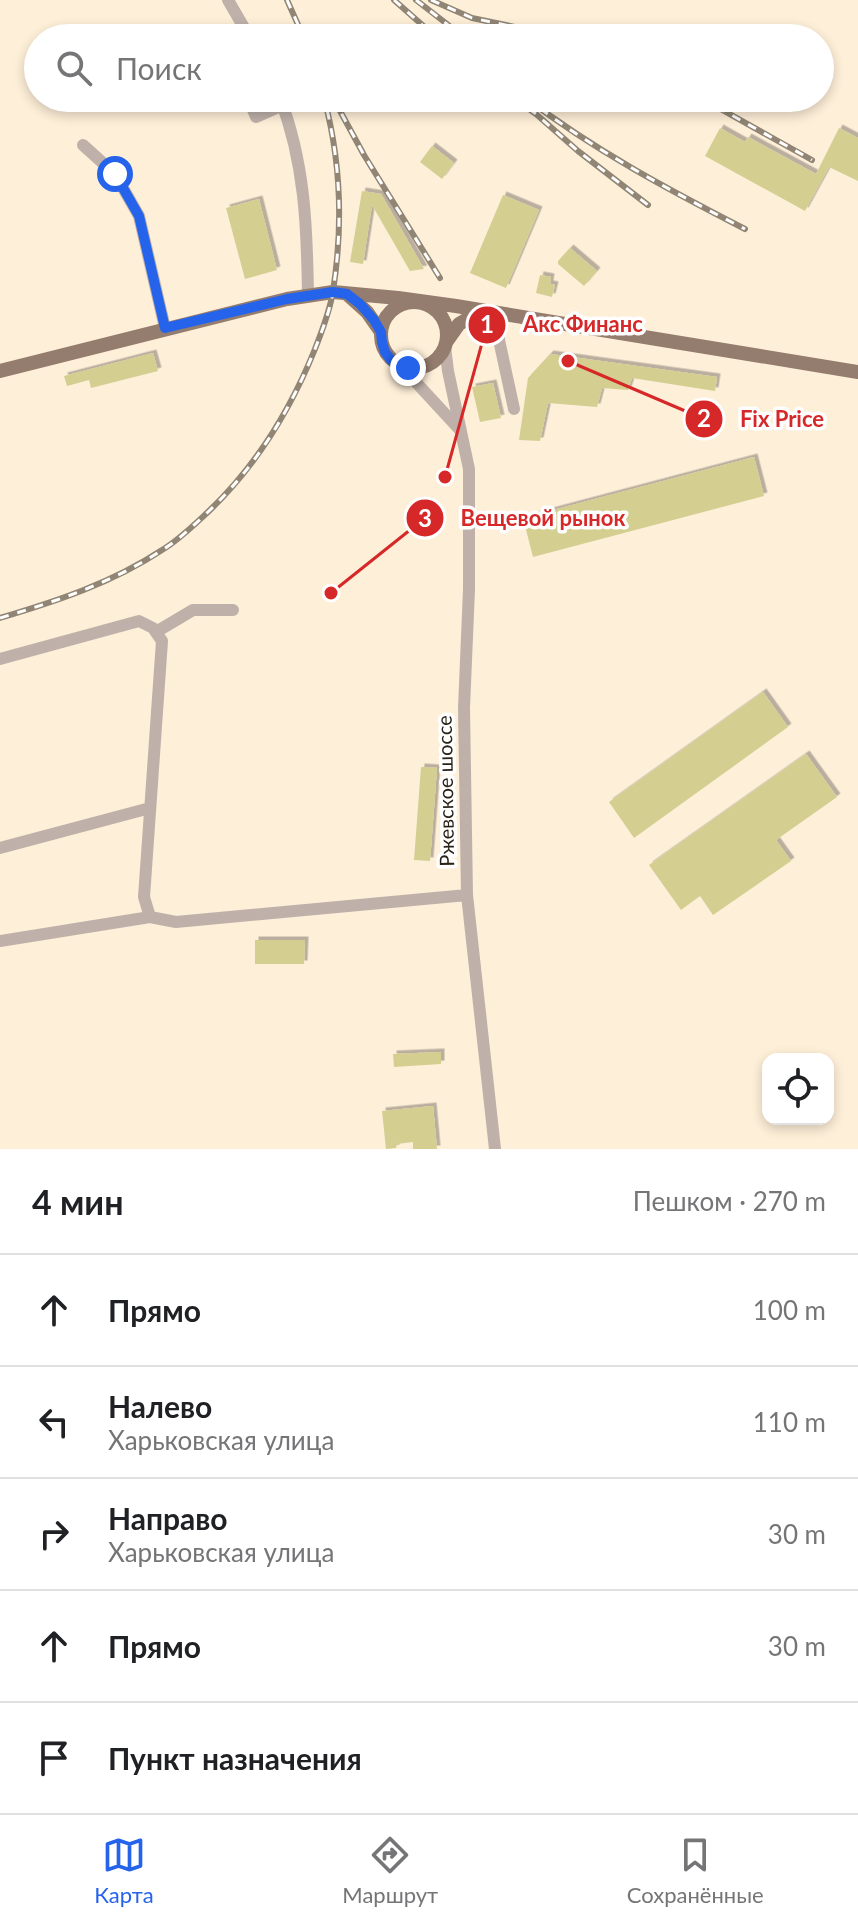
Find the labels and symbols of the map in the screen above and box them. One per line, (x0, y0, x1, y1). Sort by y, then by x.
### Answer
route start (97, 156, 133, 192)
callout: Акс Финанс (467, 302, 659, 348)
text: 1 (480, 309, 494, 338)
text: Акс Финанс (522, 310, 643, 337)
route end (390, 350, 426, 386)
callout: Fix Price (684, 396, 840, 442)
text: 2 (697, 403, 711, 432)
text: Fix Price (740, 405, 824, 432)
callout: Вещевой рынок (405, 495, 642, 541)
text: 3 (418, 503, 432, 532)
text: Вещевой рынок (461, 504, 625, 531)
street label: Ржевское шоссе (432, 715, 458, 867)

